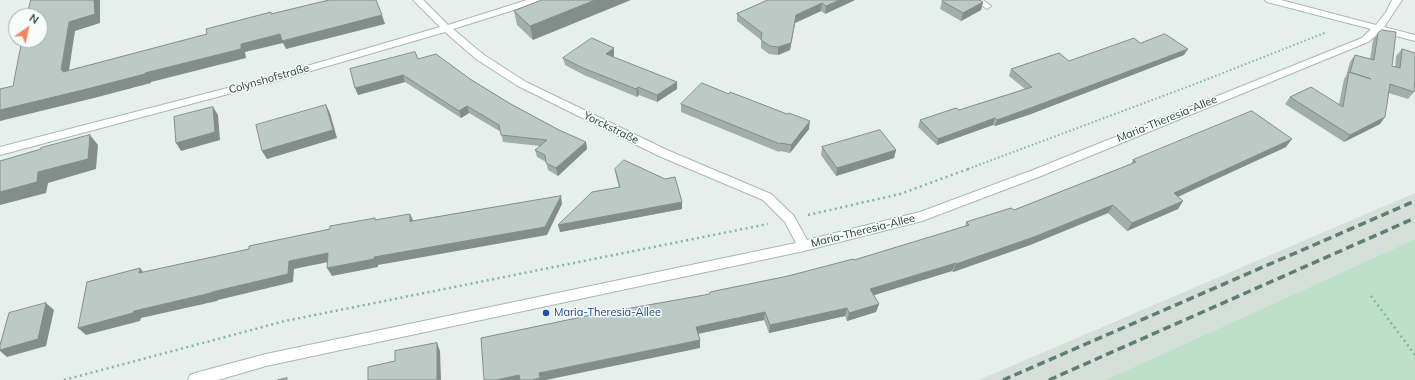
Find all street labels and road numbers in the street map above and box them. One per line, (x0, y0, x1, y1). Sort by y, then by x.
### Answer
street label: Colynshofstraße (227, 61, 311, 97)
street label: Maria-Theresia-Allee (1115, 93, 1219, 145)
street label: Yorckstraße (581, 109, 641, 147)
street label: Maria-Theresia-Allee (810, 212, 916, 250)

